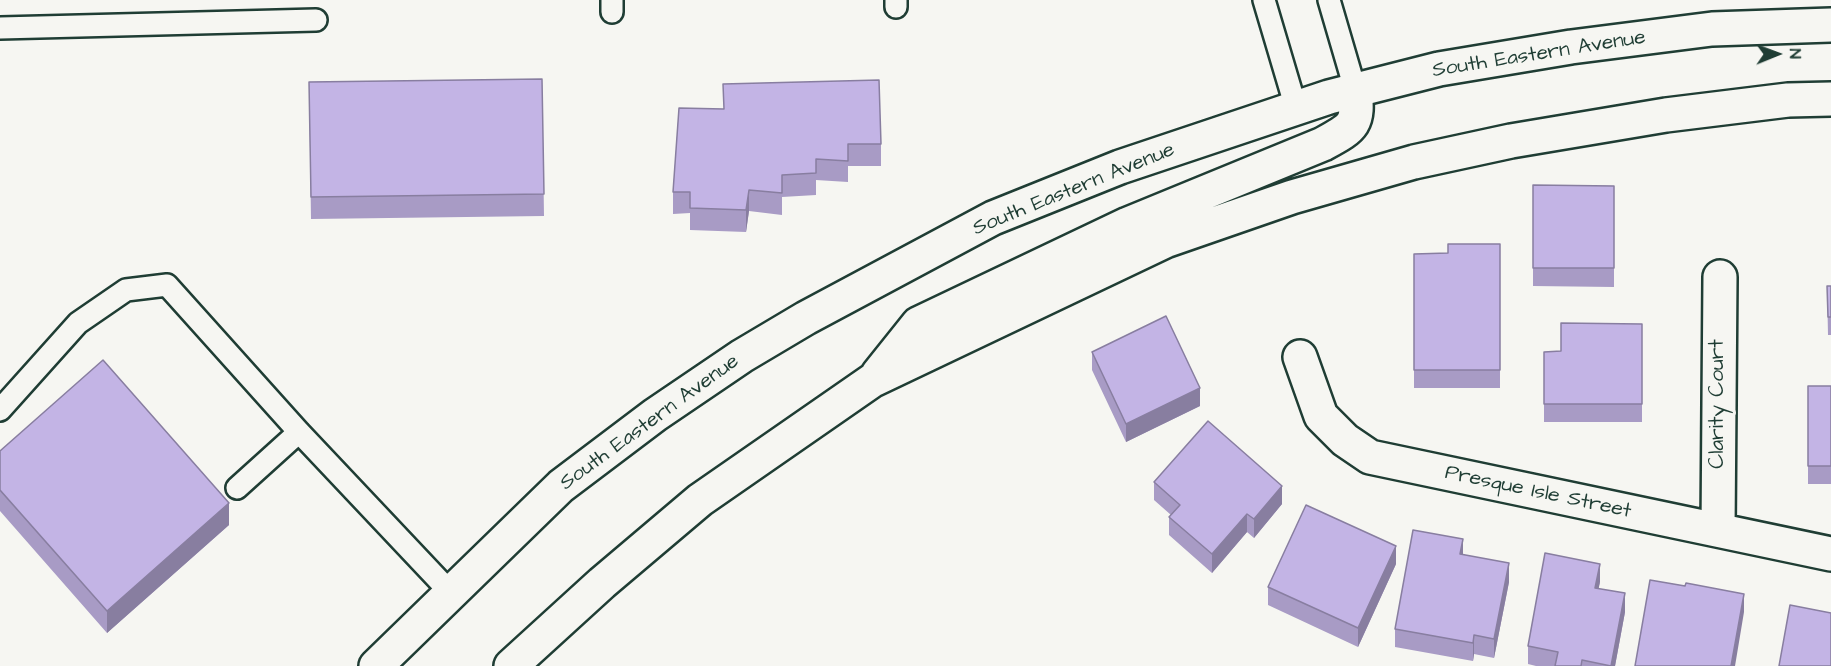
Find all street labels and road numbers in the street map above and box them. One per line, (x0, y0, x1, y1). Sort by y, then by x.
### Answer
street label: South Eastern Avenue (1431, 26, 1647, 84)
street label: South Eastern Avenue (969, 138, 1179, 242)
street label: Clarity Court (1706, 339, 1732, 469)
street label: South Eastern Avenue (555, 349, 745, 497)
street label: Presque Isle Street (1443, 461, 1633, 525)

